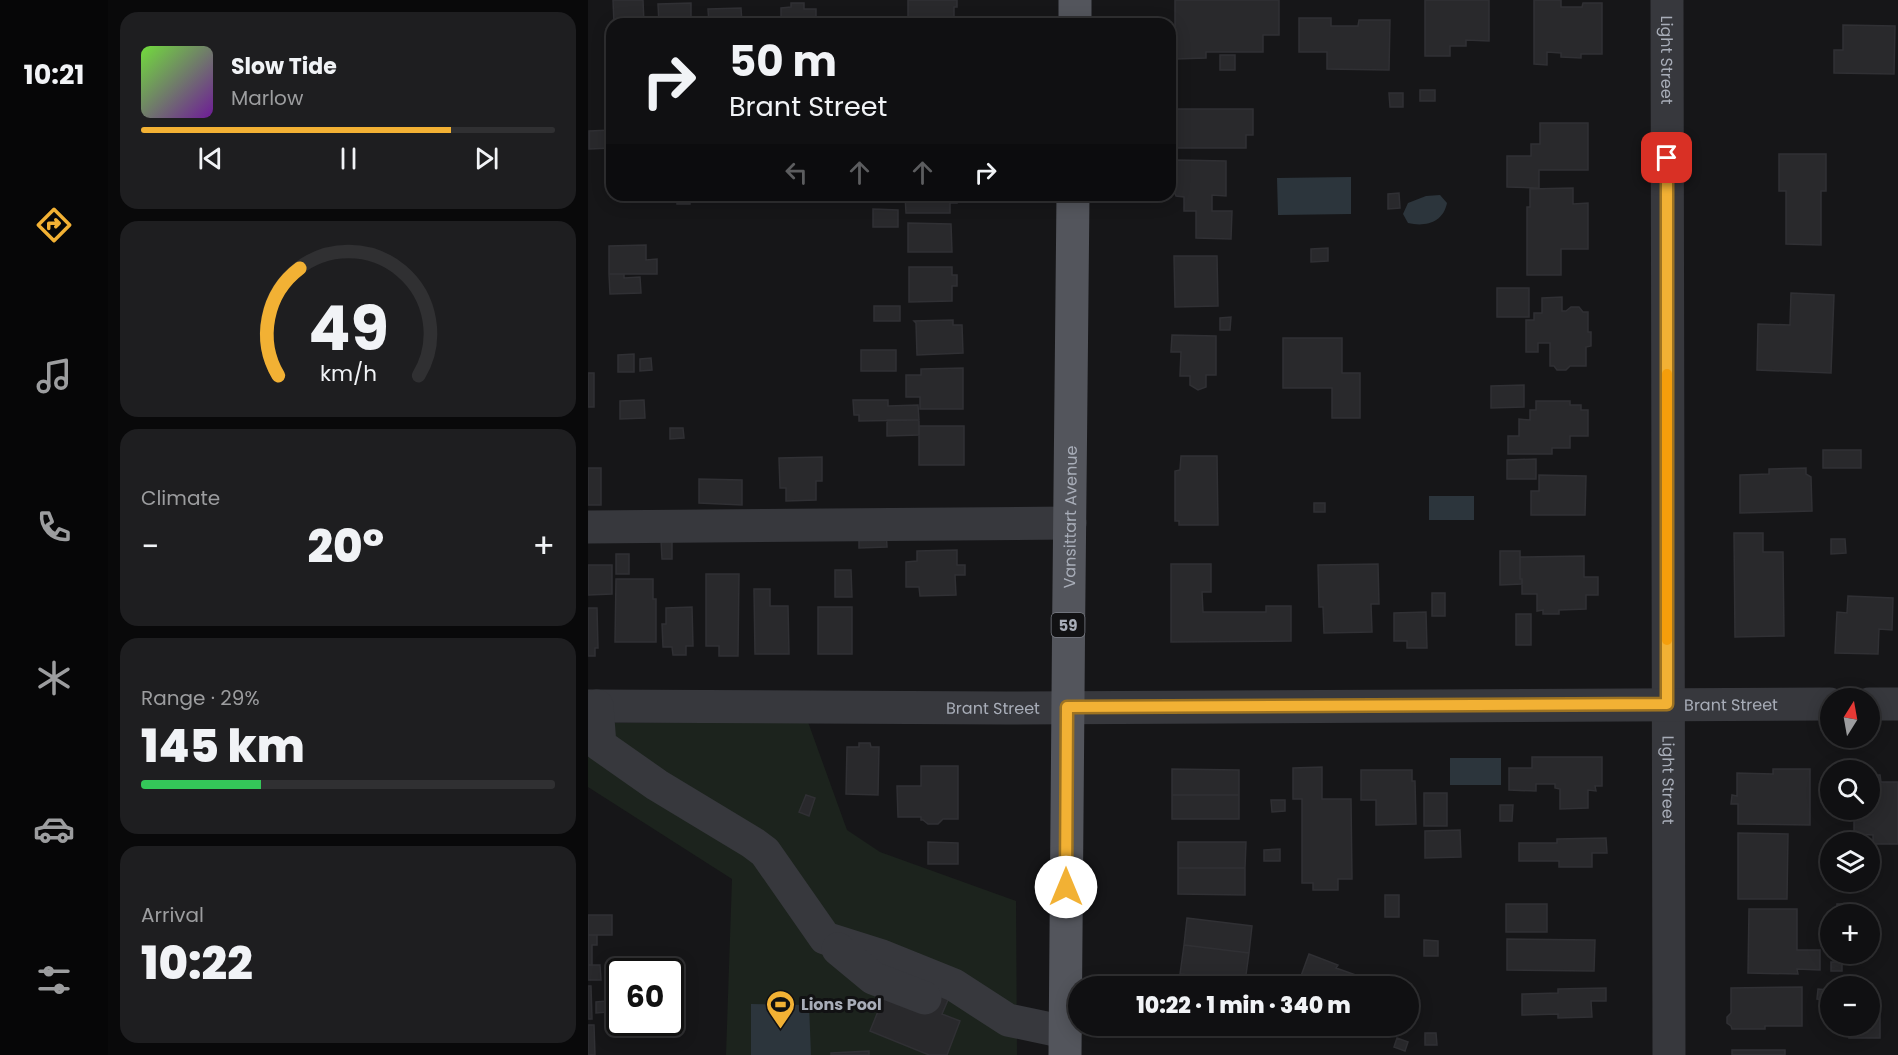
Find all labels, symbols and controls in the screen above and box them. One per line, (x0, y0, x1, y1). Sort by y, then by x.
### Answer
street label: Light Street (1656, 16, 1679, 105)
text: 50 m (729, 32, 837, 91)
icon: right (630, 42, 708, 120)
text: Slow Tide (231, 51, 337, 82)
text: 10:21 (24, 56, 85, 93)
text: Marlow (231, 84, 303, 112)
text: Brant Street (729, 88, 887, 125)
pin (1641, 132, 1692, 183)
icon: arrive (1650, 141, 1683, 174)
icon: previous (194, 142, 227, 175)
icon: pause (332, 142, 365, 175)
icon: next (470, 142, 503, 175)
icon: left (780, 156, 813, 189)
icon: ahead (843, 156, 876, 189)
icon: ahead (906, 156, 939, 189)
icon: right (969, 156, 1002, 189)
icon: directions (33, 204, 75, 246)
text: 49 (308, 284, 388, 372)
icon: music (33, 355, 75, 397)
text: km/h (319, 358, 377, 389)
street label: Vansittart Avenue (1058, 445, 1082, 589)
text: Climate (141, 484, 220, 512)
icon: phone (33, 506, 75, 548)
text: 20° (307, 515, 384, 578)
text: − (141, 523, 159, 570)
text: + (532, 523, 555, 570)
road number: 59 (1052, 613, 1084, 637)
icon: climate (33, 657, 75, 699)
text: Range · 29% (141, 684, 260, 712)
north arrow (1820, 688, 1880, 748)
map controls (1820, 688, 1880, 1036)
street label: Brant Street (1684, 693, 1778, 716)
street label: Brant Street (946, 696, 1040, 720)
text: 145 km (141, 715, 305, 778)
street label: Light Street (1657, 736, 1680, 825)
button: search (1820, 760, 1880, 820)
icon: car (33, 808, 75, 850)
button: layers (1820, 832, 1880, 892)
position arrow (1034, 855, 1098, 919)
text: Arrival (141, 901, 204, 929)
button: + (1820, 904, 1880, 964)
text: 10:22 (141, 932, 253, 995)
speed limit sign: 60 (606, 958, 684, 1036)
icon: filters (33, 959, 75, 1001)
button: − (1820, 976, 1880, 1036)
sports icon: Lions Pool (764, 988, 796, 1030)
text: 10:22 · 1 min · 340 m (1136, 990, 1351, 1021)
place label: Lions Pool (801, 993, 882, 1016)

